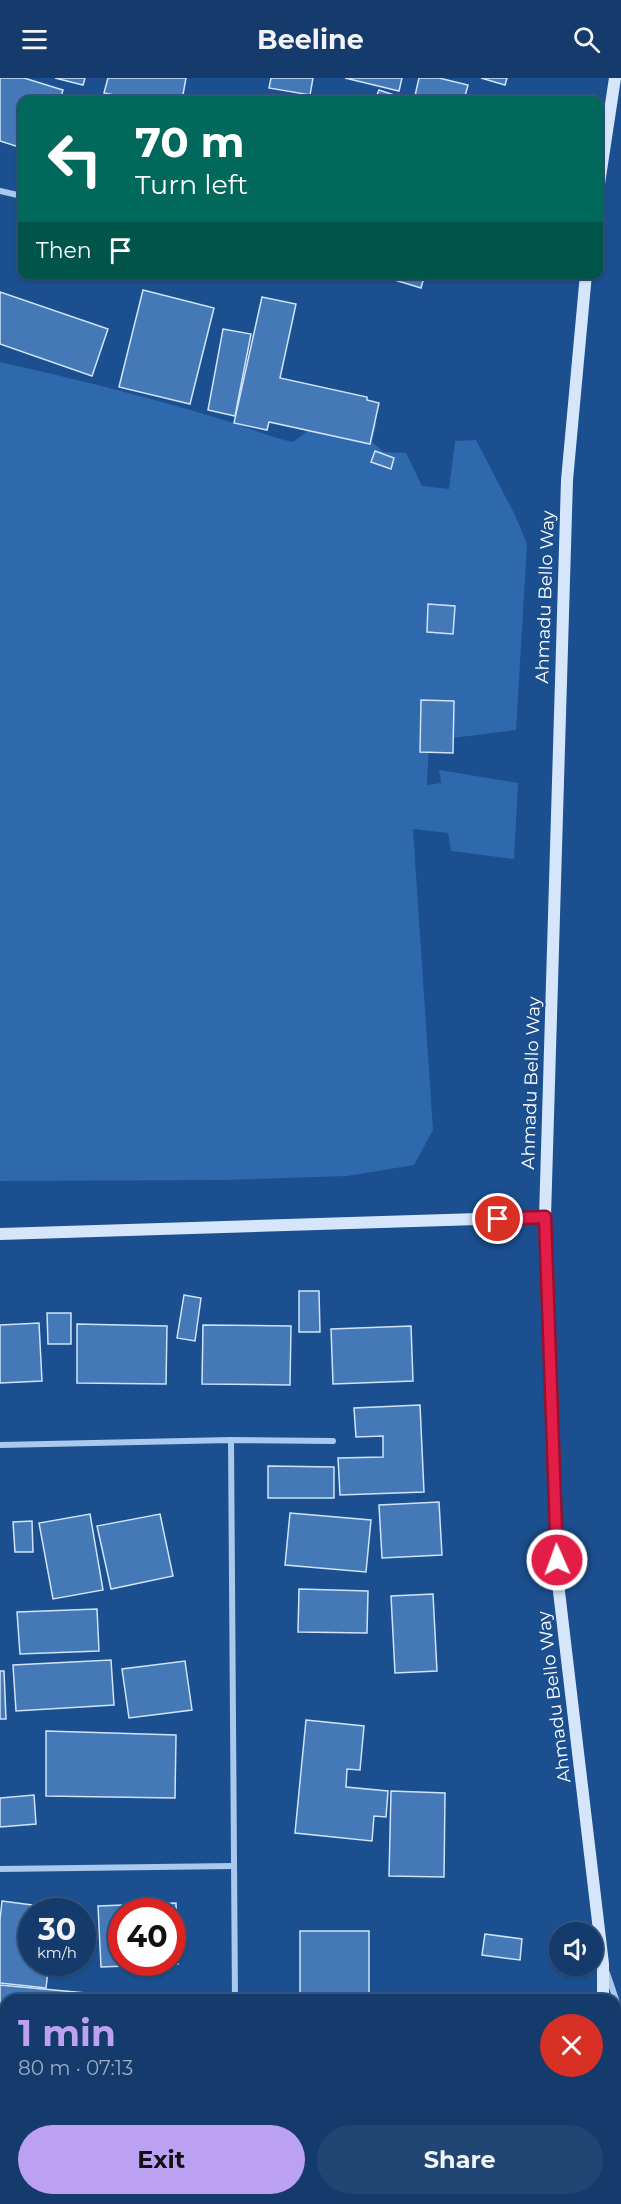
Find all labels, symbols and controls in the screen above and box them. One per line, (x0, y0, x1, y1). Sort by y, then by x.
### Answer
icon: menu (18, 23, 51, 56)
text: Beeline (257, 23, 364, 56)
icon: search (570, 23, 603, 56)
text: 70 m (135, 116, 245, 168)
icon: left (36, 120, 114, 198)
text: Turn left (135, 168, 248, 201)
icon: arrive (104, 234, 137, 267)
text: Then (36, 237, 92, 264)
street label: Ahmadu Bello Way (531, 510, 559, 684)
street label: Ahmadu Bello Way (517, 996, 545, 1170)
pin (472, 1193, 523, 1244)
icon: arrive (481, 1202, 514, 1235)
position arrow (525, 1528, 589, 1592)
street label: Ahmadu Bello Way (533, 1610, 575, 1784)
speed limit sign: 40 (108, 1898, 186, 1976)
text: 30 (38, 1911, 76, 1948)
map controls (549, 1922, 603, 1976)
button: sound (549, 1922, 603, 1976)
text: km/h (37, 1943, 77, 1962)
text: 1 min (18, 2011, 116, 2055)
button: close (540, 2014, 603, 2077)
text: 80 m · 07:13 (18, 2056, 133, 2080)
button: Exit (18, 2125, 305, 2194)
button: Share (317, 2125, 603, 2194)

